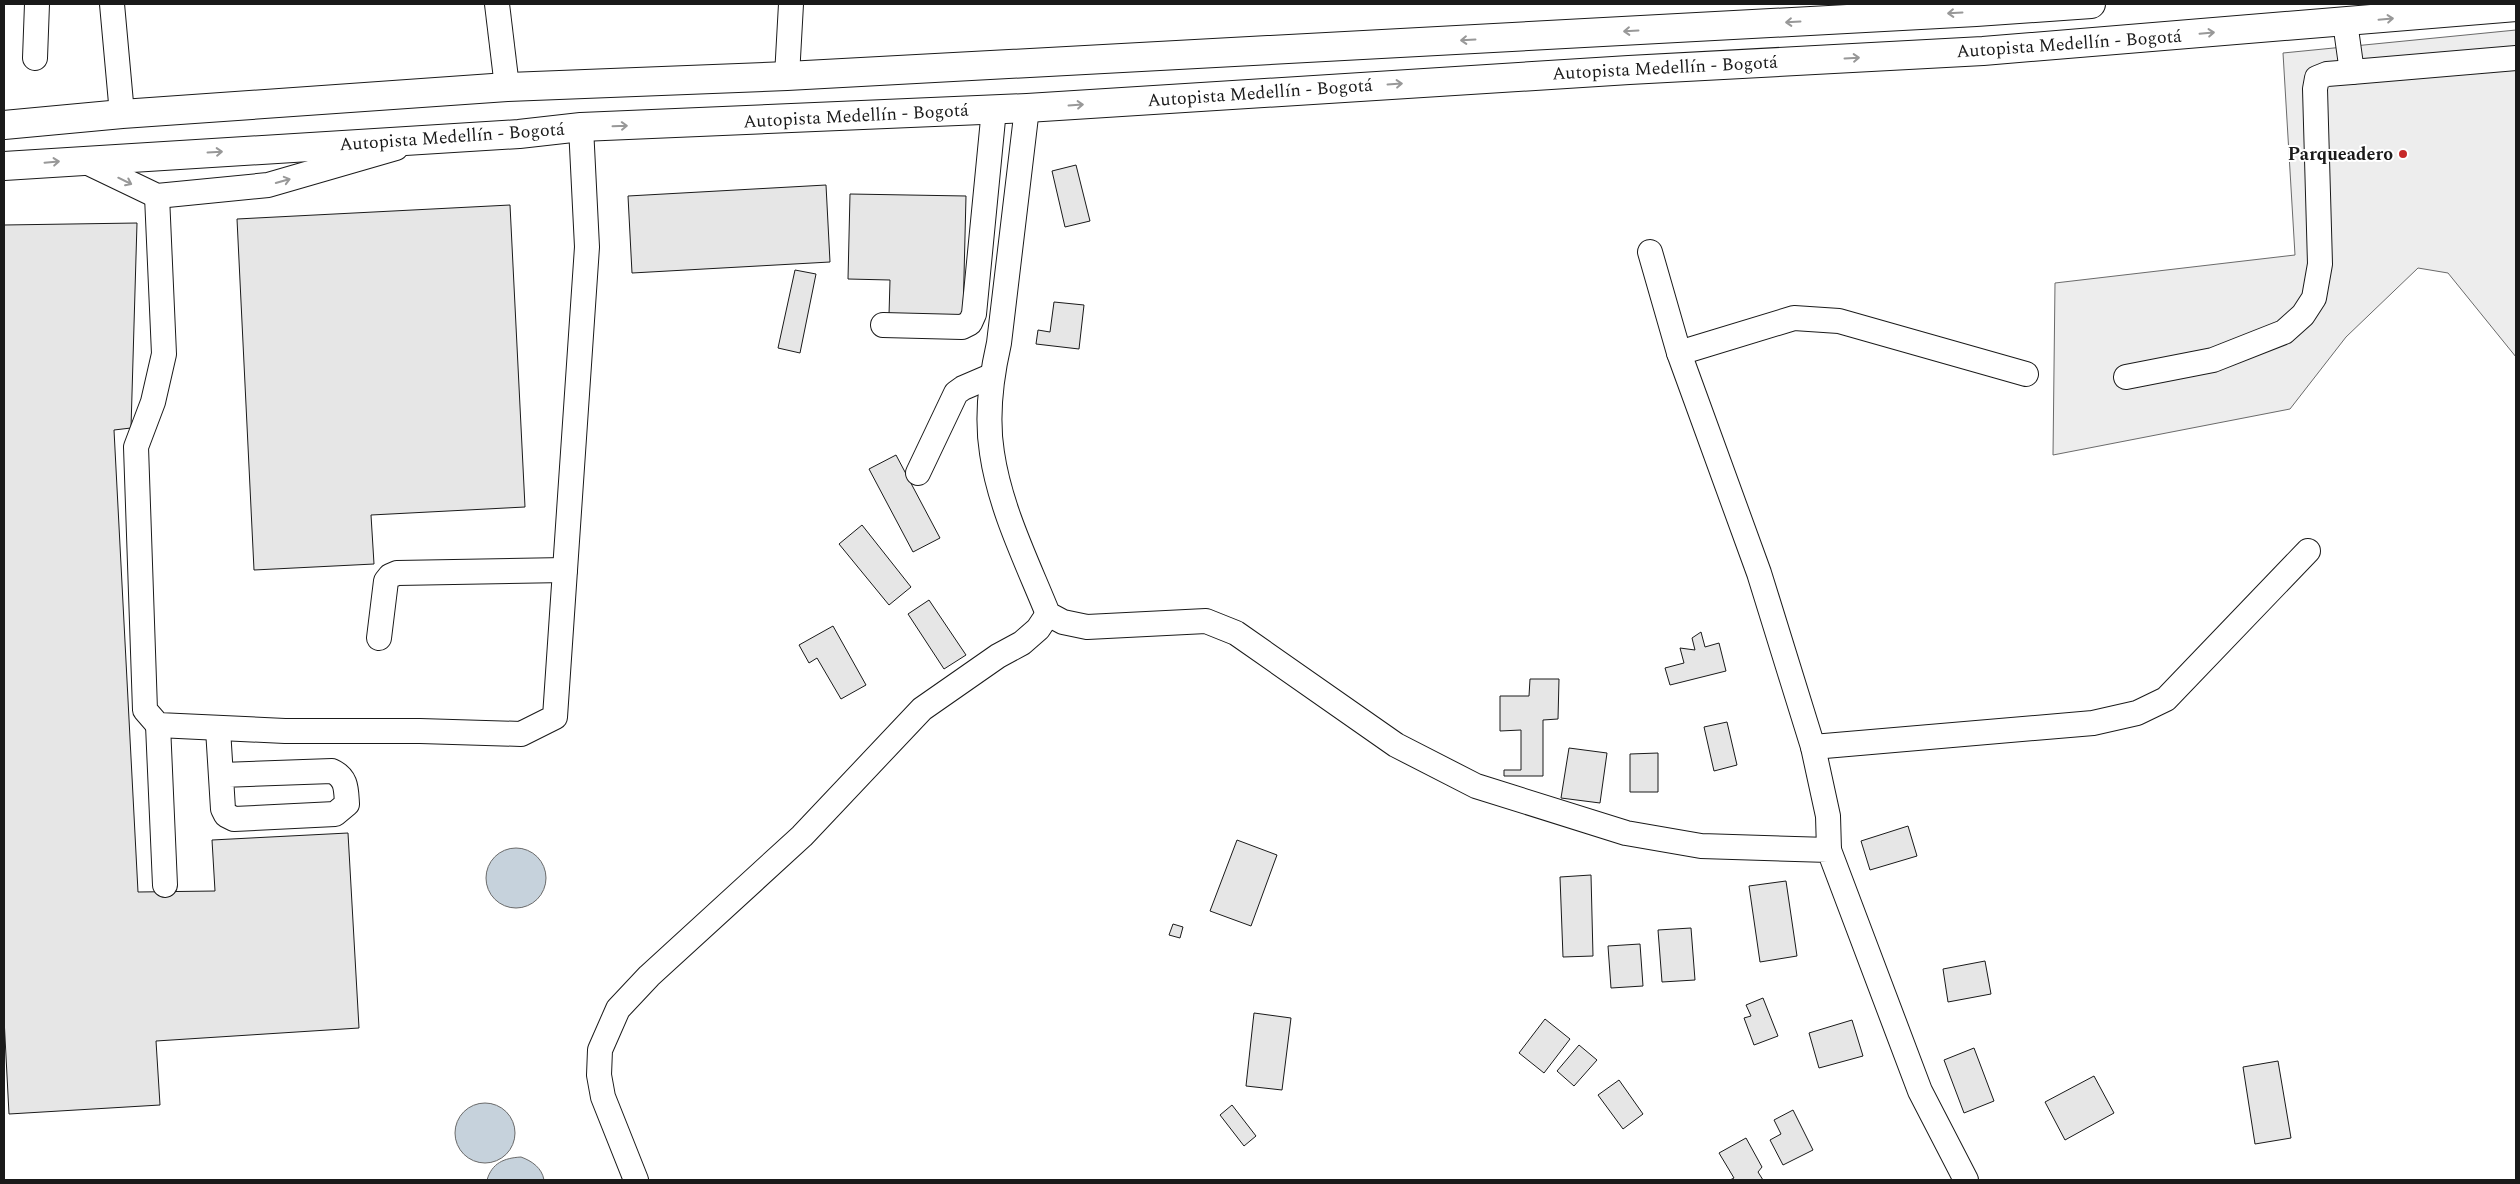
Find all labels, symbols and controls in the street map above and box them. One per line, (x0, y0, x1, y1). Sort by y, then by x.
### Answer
one-way arrow (1947, 9, 1963, 18)
one-way arrow (2378, 14, 2394, 23)
one-way arrow (1785, 18, 1801, 27)
street label: Autopista Medellín - Bogotá (1955, 23, 2183, 65)
one-way arrow (1623, 26, 1639, 36)
one-way arrow (2198, 28, 2214, 38)
one-way arrow (1461, 35, 1477, 44)
street label: Autopista Medellín - Bogotá (1551, 49, 1779, 87)
one-way arrow (1844, 53, 1860, 62)
street label: Autopista Medellín - Bogotá (1146, 72, 1374, 114)
one-way arrow (1387, 80, 1403, 89)
street label: Autopista Medellín - Bogotá (742, 97, 970, 135)
one-way arrow (1068, 100, 1084, 109)
street label: Autopista Medellín - Bogotá (338, 116, 566, 158)
one-way arrow (612, 122, 628, 131)
place label: Parqueadero (2288, 141, 2393, 168)
one-way arrow (206, 147, 222, 156)
marker: Parqueadero (2397, 148, 2409, 160)
one-way arrow (44, 157, 60, 167)
one-way arrow (275, 175, 291, 185)
one-way arrow (118, 176, 133, 186)

